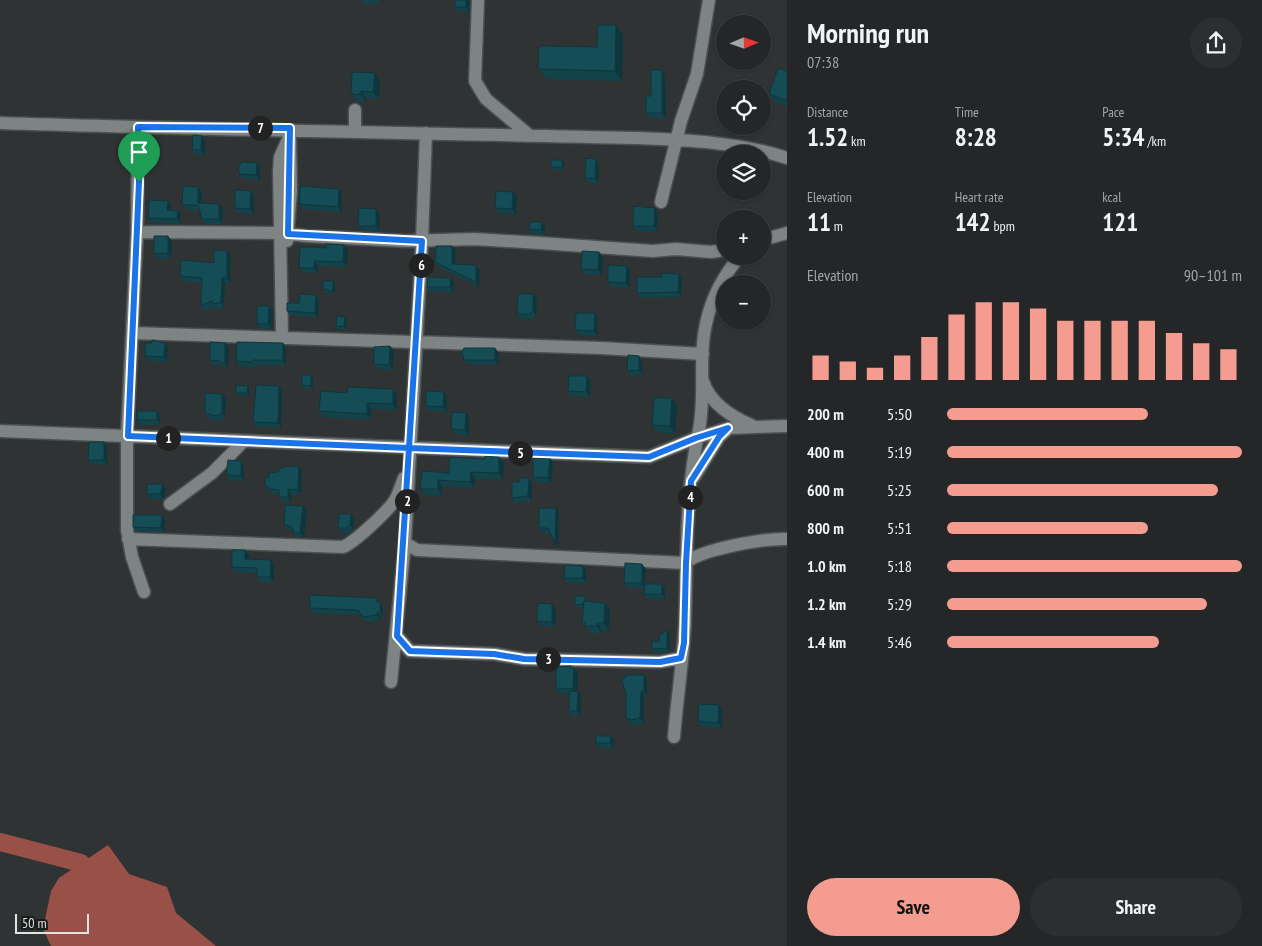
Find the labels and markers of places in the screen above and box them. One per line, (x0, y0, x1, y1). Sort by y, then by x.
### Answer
pin: 7 (248, 116, 272, 140)
pin (118, 131, 160, 182)
pin: 6 (408, 252, 434, 278)
pin: 1 (156, 426, 180, 450)
pin: 5 (508, 440, 532, 466)
pin: 4 (678, 484, 702, 510)
pin: 2 (394, 488, 420, 514)
pin: 3 (536, 646, 560, 672)

